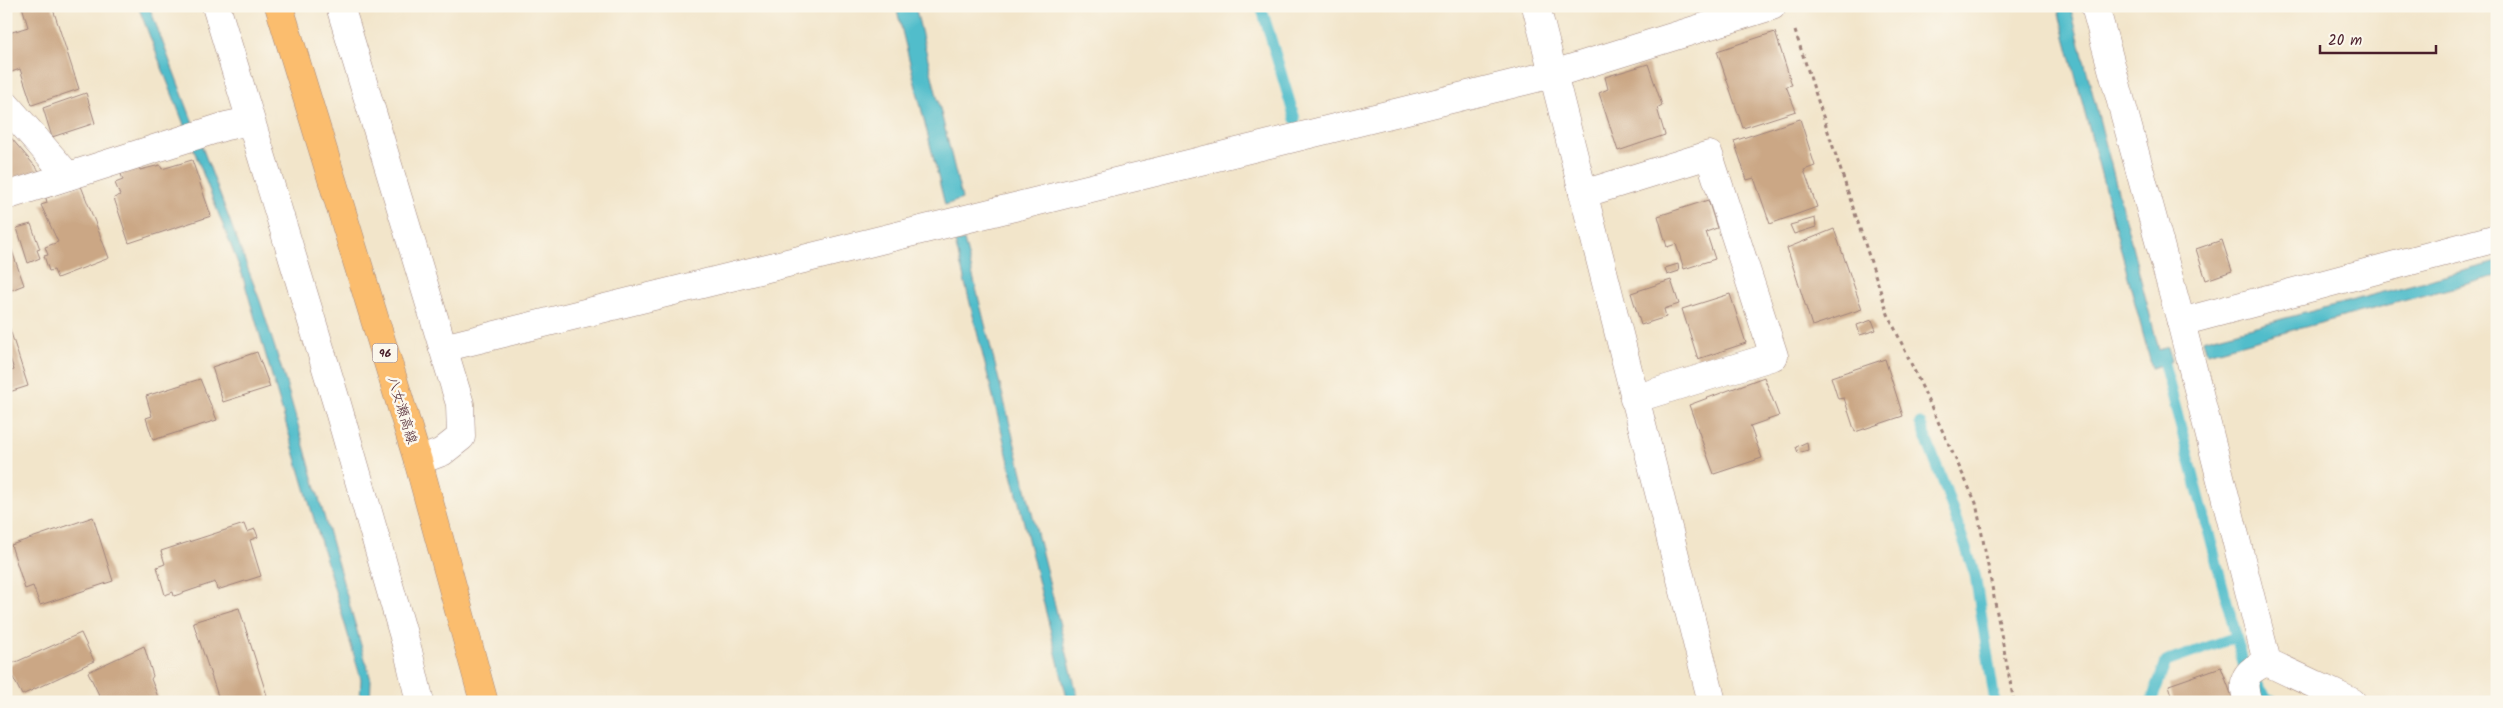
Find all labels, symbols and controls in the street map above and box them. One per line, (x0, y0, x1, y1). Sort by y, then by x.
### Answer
scale bar (2320, 22, 2437, 54)
text: 20 m (2328, 29, 2362, 53)
road number: 96 (372, 343, 398, 362)
street label: 八女瀬高線 (381, 374, 423, 447)

